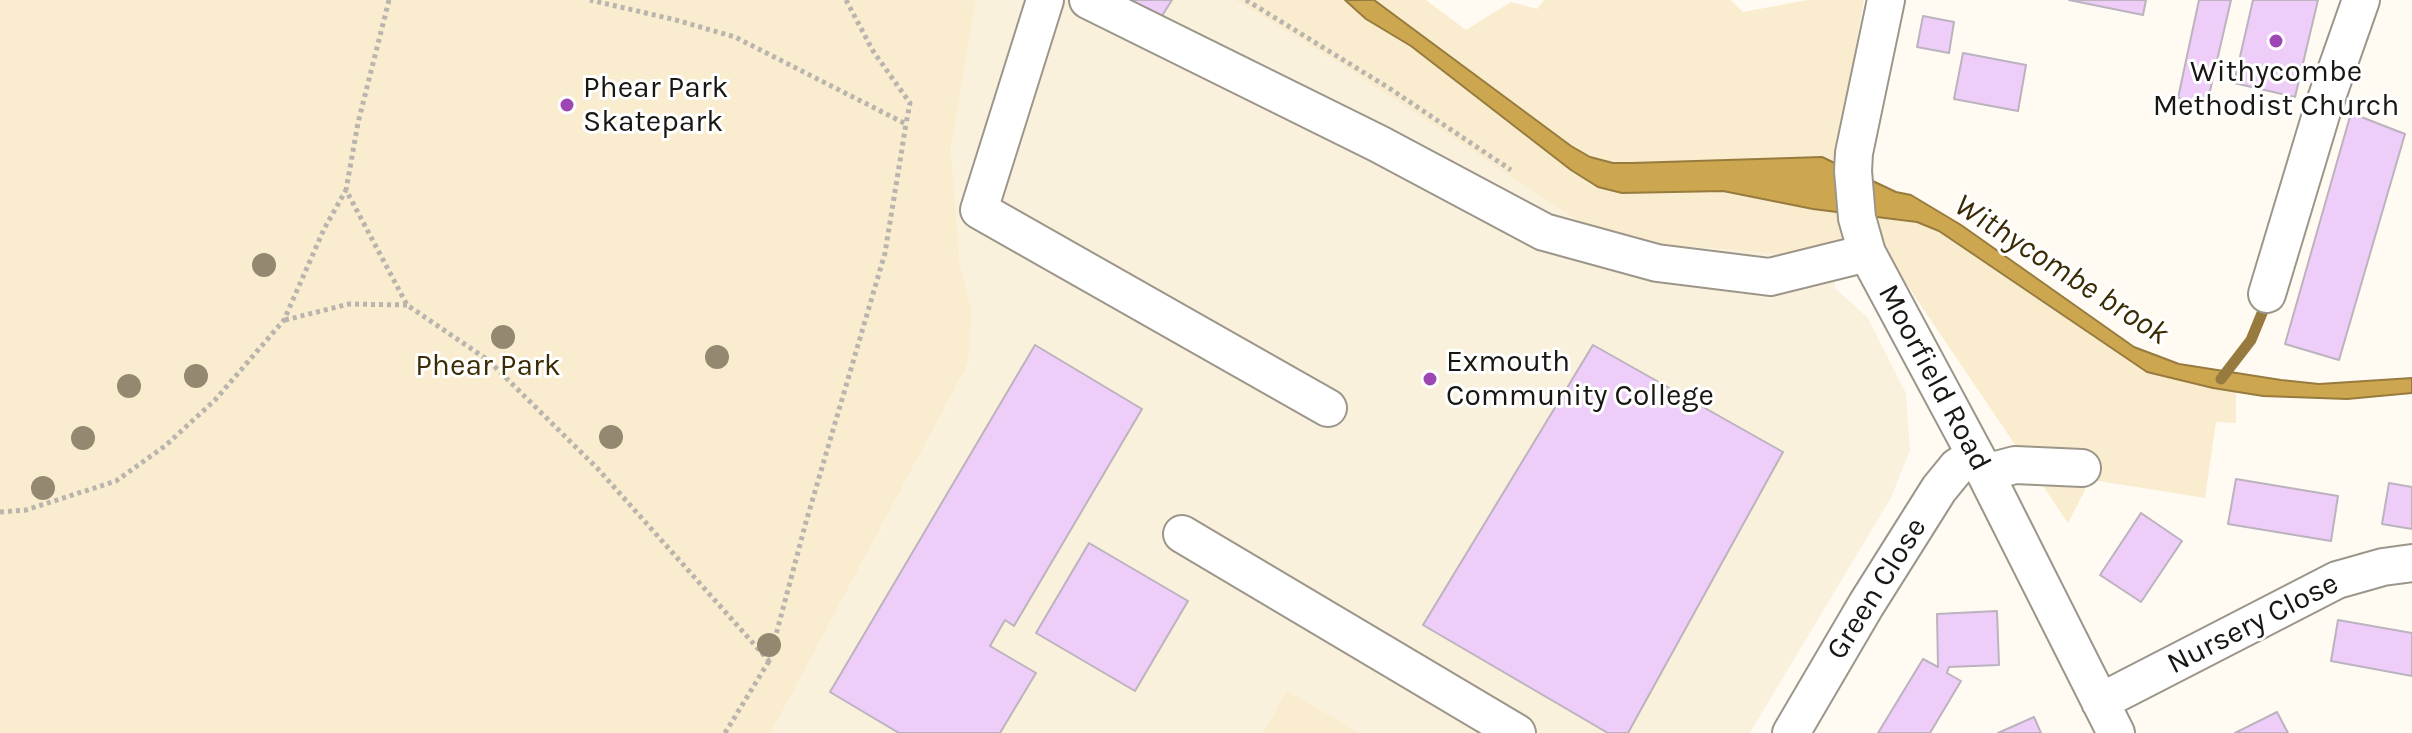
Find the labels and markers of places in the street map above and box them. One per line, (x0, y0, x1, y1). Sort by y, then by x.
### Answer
marker: Withycombe Methodist Church (2267, 32, 2285, 50)
place label: Withycombe Methodist Church (2153, 54, 2399, 124)
place label: Phear Park Skatepark (583, 70, 728, 140)
marker: Phear Park Skatepark (558, 96, 576, 114)
place label: Exmouth Community College (1446, 344, 1714, 414)
marker: Exmouth Community College (1421, 370, 1439, 388)

